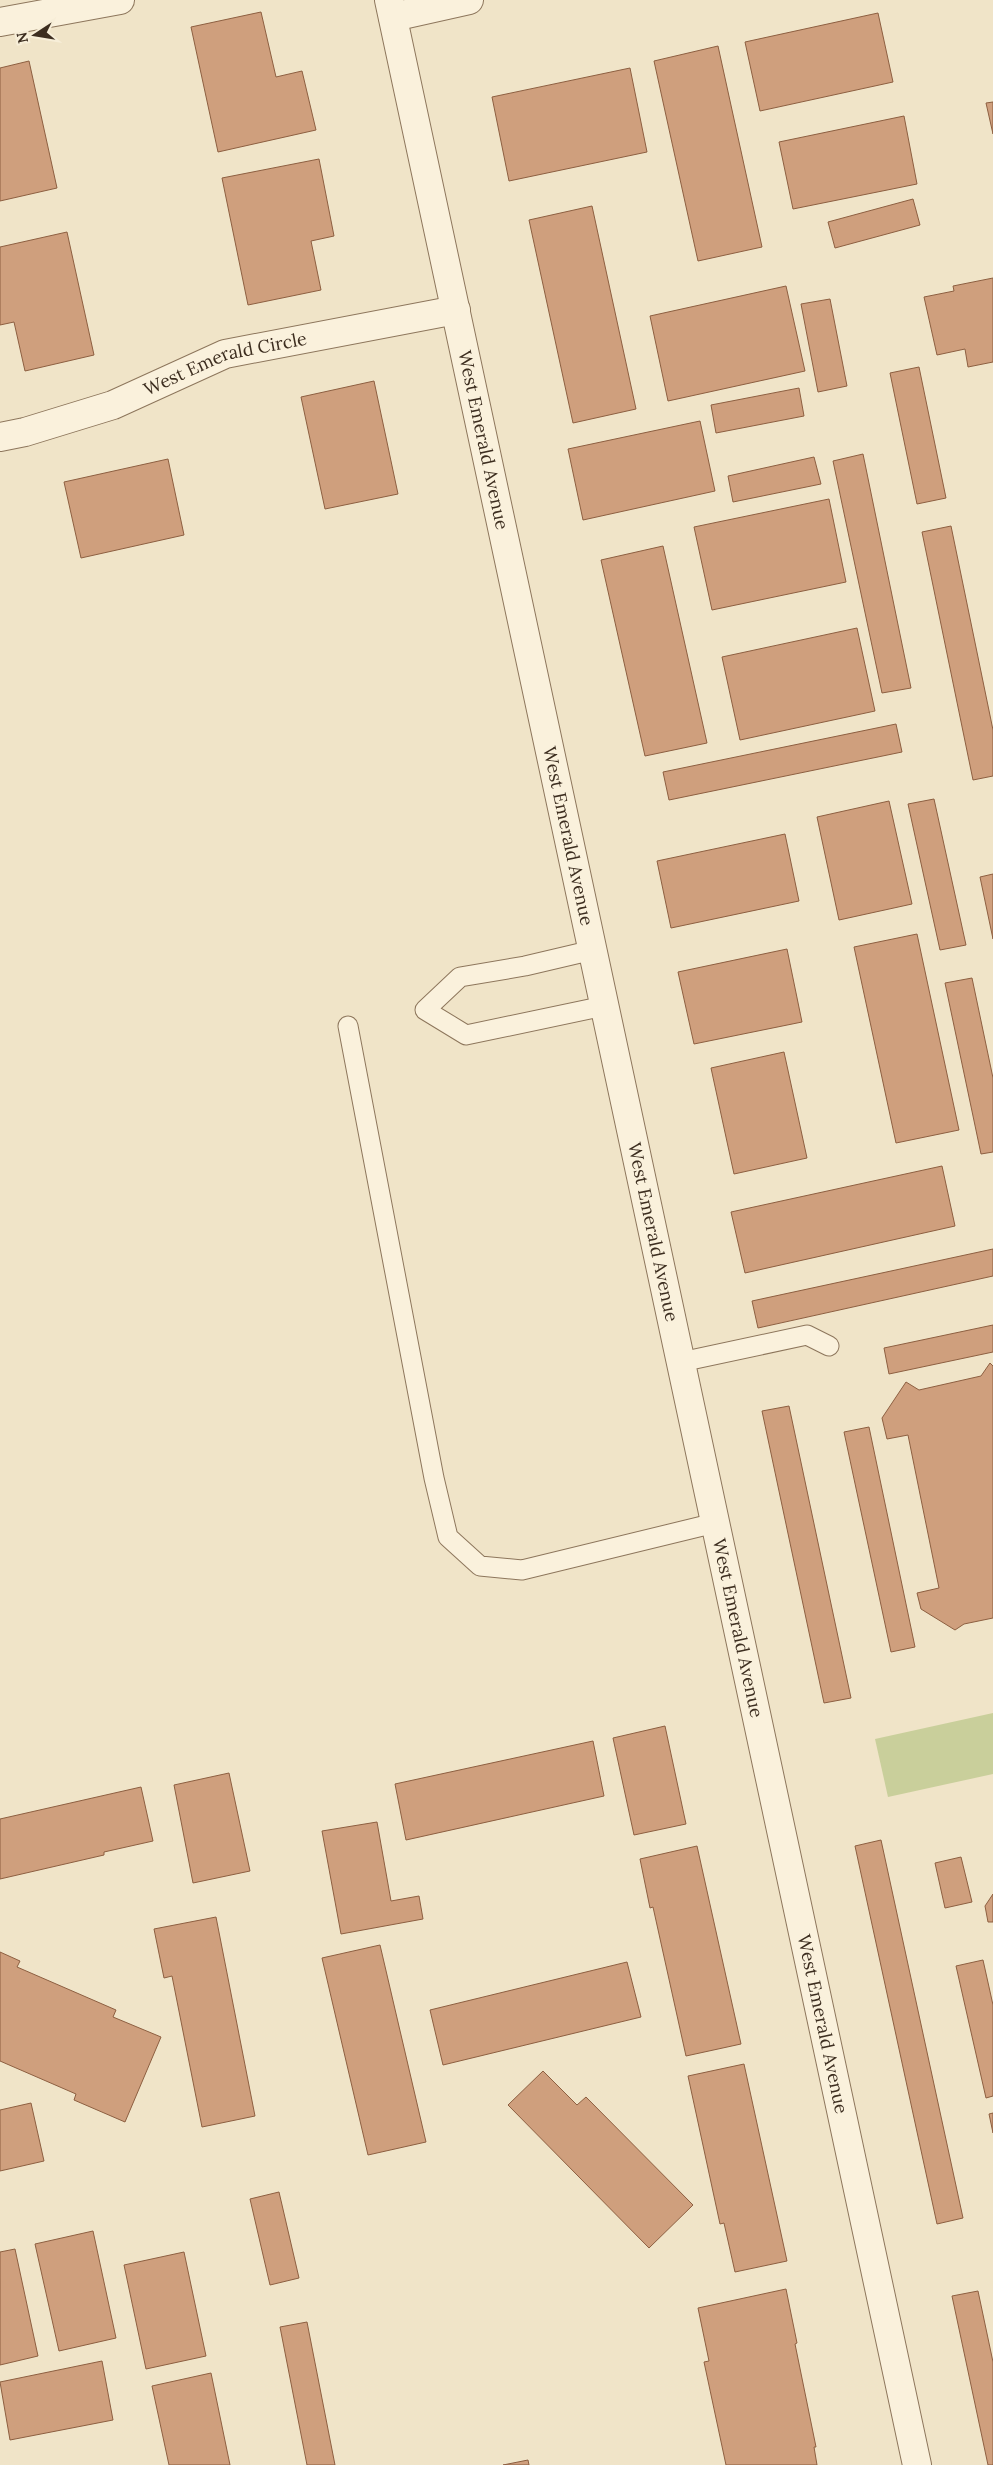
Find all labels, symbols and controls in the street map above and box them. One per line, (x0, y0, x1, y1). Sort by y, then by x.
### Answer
north arrow (10, 10, 60, 60)
text: N (12, 30, 32, 45)
street label: West Emerald Circle (140, 327, 309, 401)
street label: West Emerald Avenue (453, 348, 514, 532)
street label: West Emerald Avenue (538, 744, 599, 928)
street label: West Emerald Avenue (623, 1140, 684, 1324)
street label: West Emerald Avenue (708, 1536, 769, 1720)
street label: West Emerald Avenue (793, 1932, 853, 2116)

